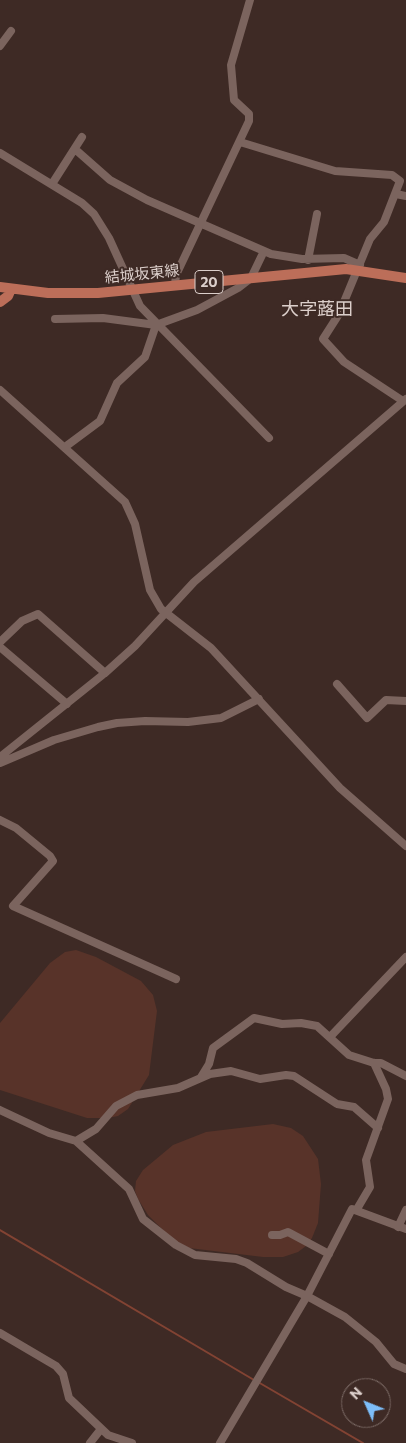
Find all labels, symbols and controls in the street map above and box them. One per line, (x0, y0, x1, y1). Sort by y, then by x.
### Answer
street label: 結城坂東線 (104, 261, 180, 287)
road number: 20 (195, 270, 223, 294)
district label: 大字蕗田 (281, 298, 353, 320)
north arrow (341, 1378, 391, 1428)
text: N (346, 1383, 365, 1403)

